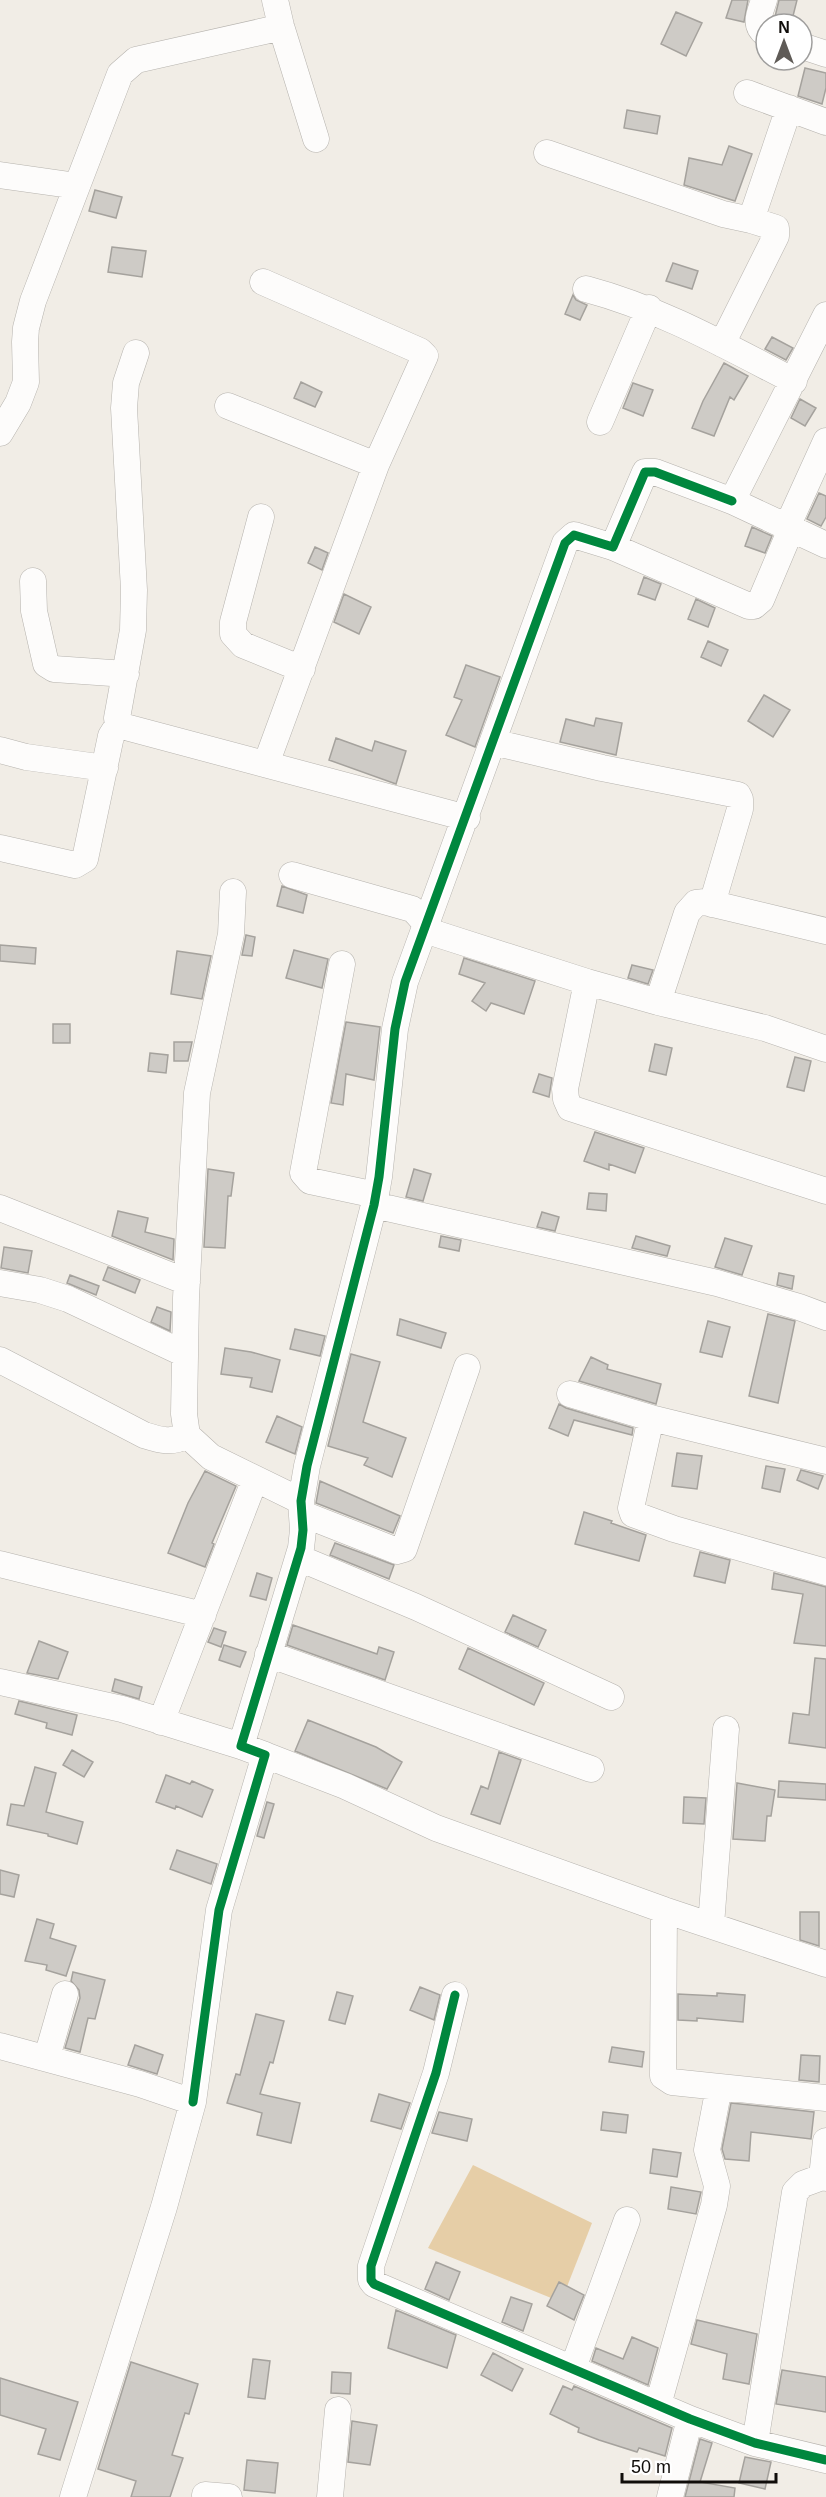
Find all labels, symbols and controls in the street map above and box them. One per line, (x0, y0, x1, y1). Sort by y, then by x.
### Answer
north arrow (754, 12, 814, 72)
text: N (778, 19, 790, 36)
scale bar (622, 2446, 776, 2484)
text: 50 m (631, 2457, 671, 2477)

